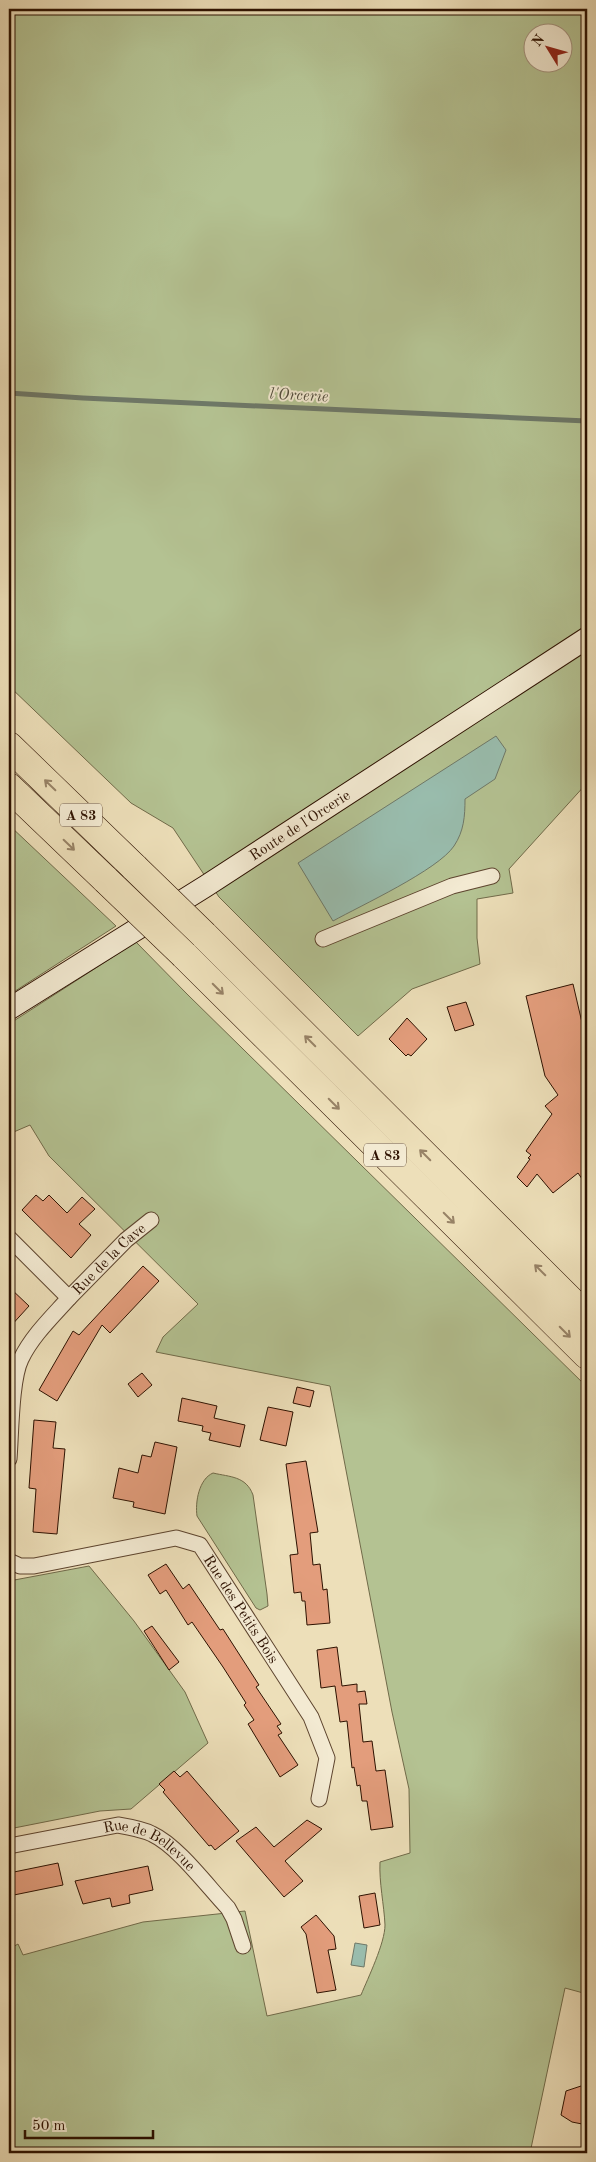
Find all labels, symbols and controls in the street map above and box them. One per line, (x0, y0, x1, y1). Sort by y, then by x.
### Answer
north arrow (524, 22, 574, 72)
text: N (530, 32, 547, 49)
water label: l'Orcerie (269, 386, 329, 406)
one-way arrow (44, 779, 56, 791)
street label: Route de l'Orcerie (248, 788, 353, 864)
road number: A 83 (60, 804, 102, 826)
one-way arrow (63, 839, 76, 851)
one-way arrow (212, 983, 224, 996)
one-way arrow (304, 1034, 316, 1047)
one-way arrow (327, 1098, 340, 1110)
road number: A 83 (364, 1144, 406, 1166)
one-way arrow (419, 1149, 431, 1162)
one-way arrow (443, 1212, 455, 1224)
street label: Rue de la Cave (70, 1221, 149, 1298)
one-way arrow (534, 1264, 546, 1276)
one-way arrow (558, 1326, 570, 1338)
street label: Rue des Petits Bois (200, 1553, 280, 1667)
street label: Rue de Bellevue (102, 1818, 197, 1875)
scale bar (25, 2107, 152, 2139)
text: 50 m (32, 2119, 66, 2134)

